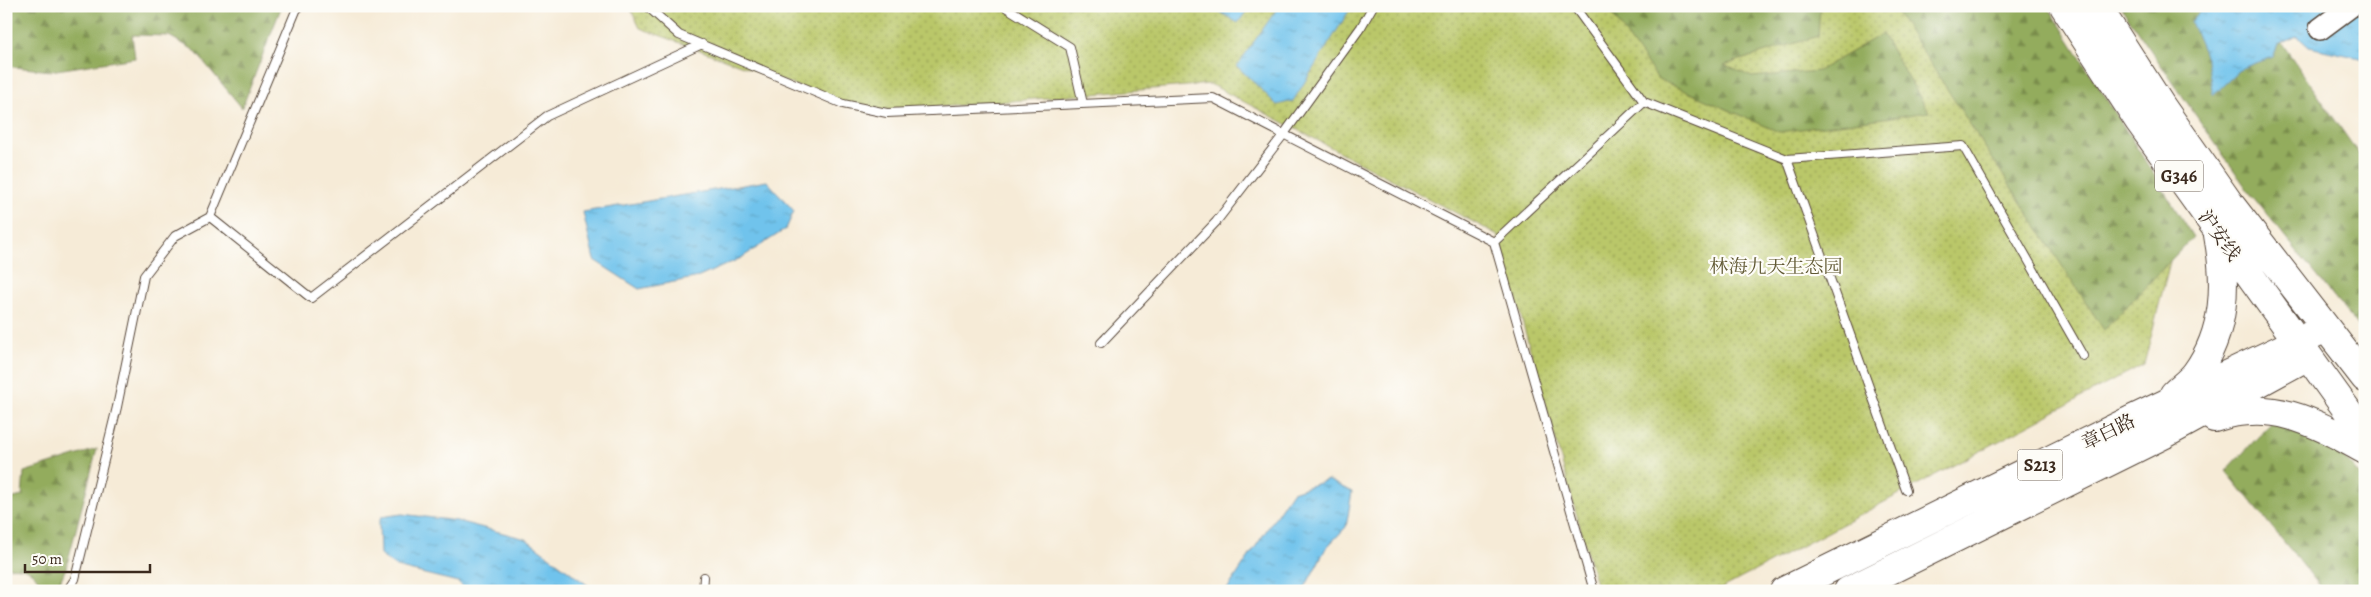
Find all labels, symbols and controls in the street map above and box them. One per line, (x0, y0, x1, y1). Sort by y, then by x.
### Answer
road number: G346 (2155, 160, 2203, 192)
street label: 沪安线 (2192, 205, 2246, 266)
park label: 林海九天生态园 (1709, 254, 1843, 280)
street label: 章白路 (2077, 408, 2140, 456)
road number: S213 (2018, 450, 2062, 480)
scale bar (25, 542, 150, 574)
text: 50 m (32, 549, 62, 569)

